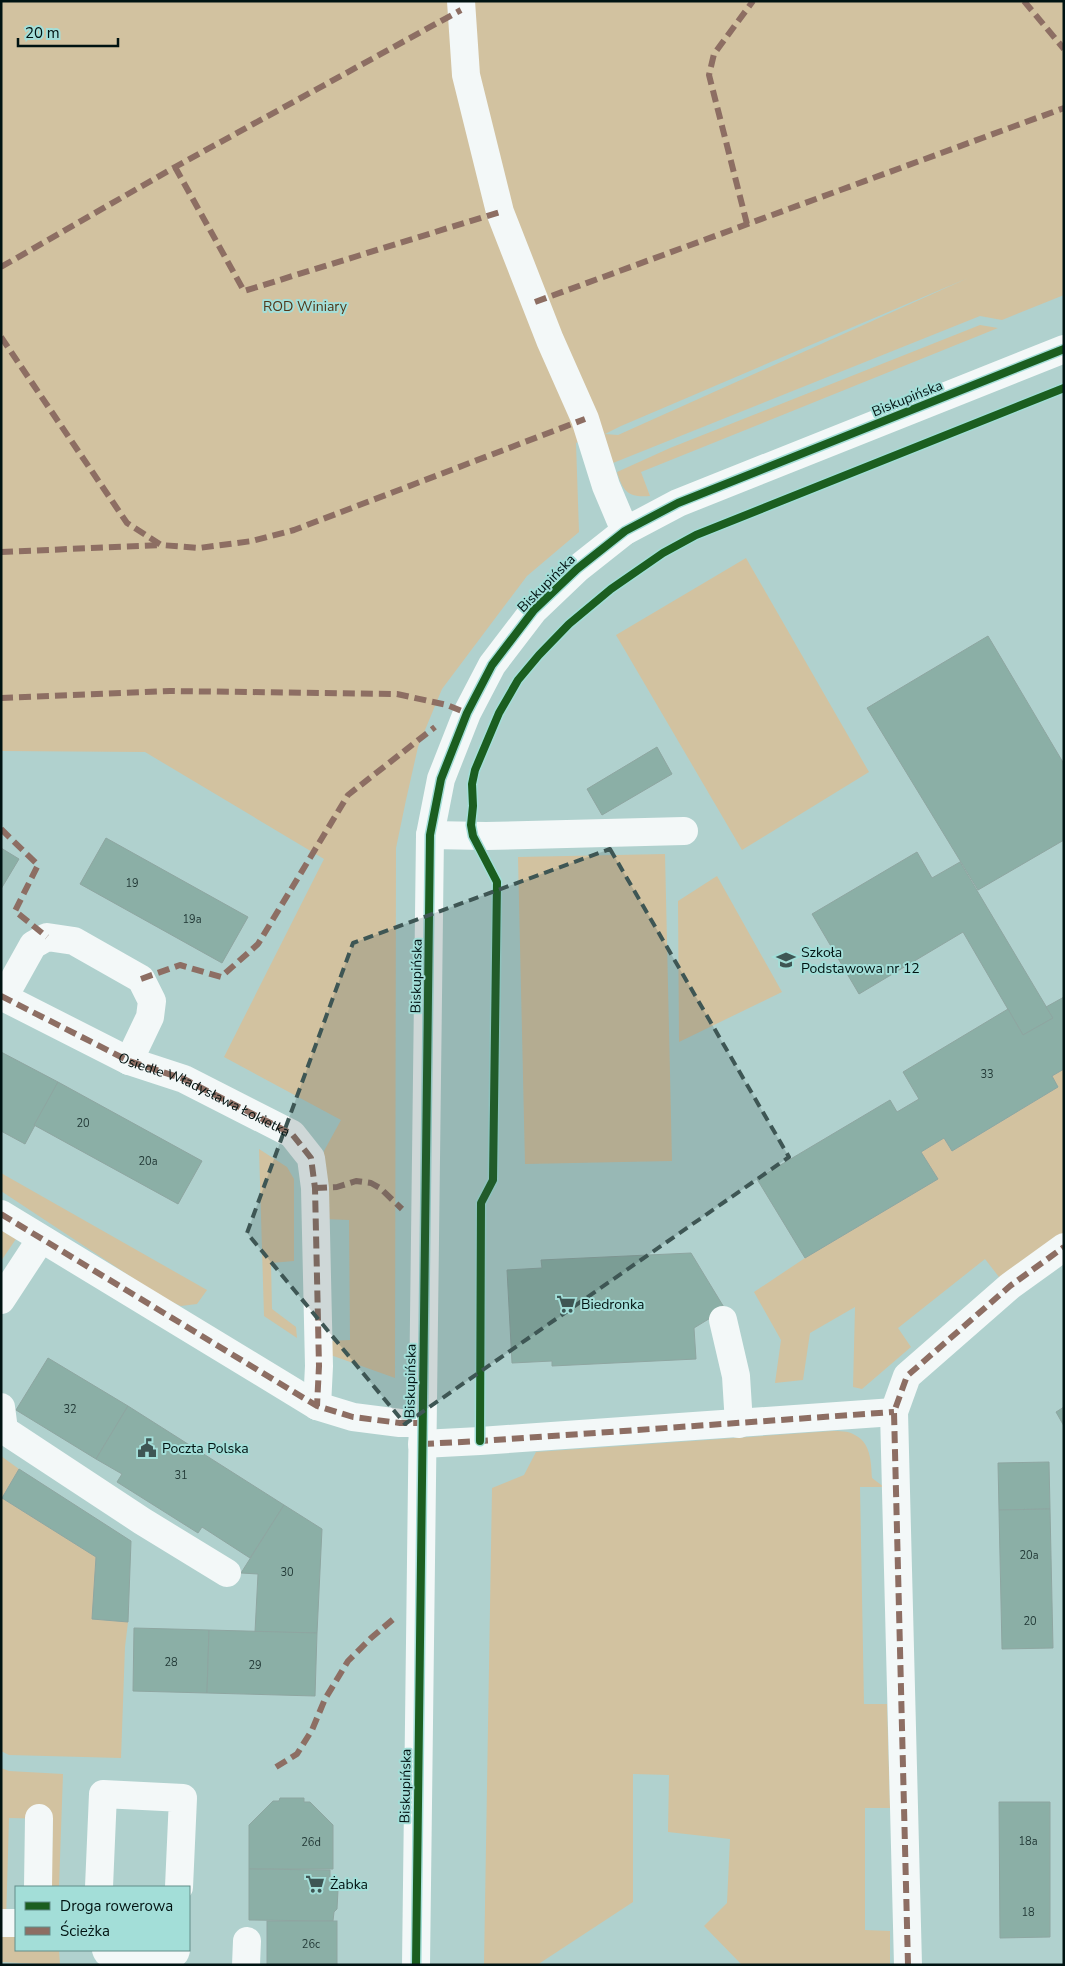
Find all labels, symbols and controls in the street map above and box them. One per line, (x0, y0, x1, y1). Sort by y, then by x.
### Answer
scale bar (18, 15, 118, 47)
text: 20 m (25, 23, 60, 43)
park label: ROD Winiary (263, 297, 348, 316)
street label: Biskupińska (869, 376, 945, 421)
street label: Biskupińska (513, 550, 579, 616)
house number: 19 (125, 876, 139, 891)
house number: 19a (182, 912, 202, 927)
street label: Biskupińska (406, 938, 427, 1014)
place label: Szkoła Podstawowa nr 12 (801, 943, 920, 978)
school or university icon: Szkoła Podstawowa nr 12 (775, 949, 797, 971)
street label: Osiedle Władysława Łokietka (115, 1048, 293, 1141)
house number: 33 (980, 1067, 994, 1082)
house number: 20 (76, 1116, 90, 1131)
house number: 20a (138, 1154, 158, 1169)
supermarket icon: Biedronka (555, 1293, 577, 1315)
place label: Biedronka (581, 1295, 644, 1314)
street label: Biskupińska (400, 1343, 421, 1419)
house number: 32 (63, 1402, 77, 1417)
public building icon: Poczta Polska (136, 1437, 158, 1459)
place label: Poczta Polska (162, 1439, 249, 1458)
house number: 31 (174, 1468, 188, 1483)
house number: 20a (1019, 1548, 1039, 1563)
house number: 30 (280, 1565, 294, 1580)
house number: 20 (1023, 1614, 1037, 1629)
house number: 28 (164, 1655, 178, 1670)
house number: 29 (248, 1658, 262, 1673)
street label: Biskupińska (395, 1748, 416, 1824)
house number: 18a (1018, 1834, 1038, 1849)
house number: 26d (301, 1835, 321, 1850)
supermarket icon: Żabka (304, 1873, 326, 1895)
place label: Żabka (330, 1875, 368, 1894)
legend (15, 1886, 190, 1951)
text: Droga rowerowa (60, 1896, 173, 1916)
house number: 18 (1021, 1905, 1035, 1920)
text: Ścieżka (60, 1920, 110, 1941)
house number: 26c (302, 1937, 320, 1952)

